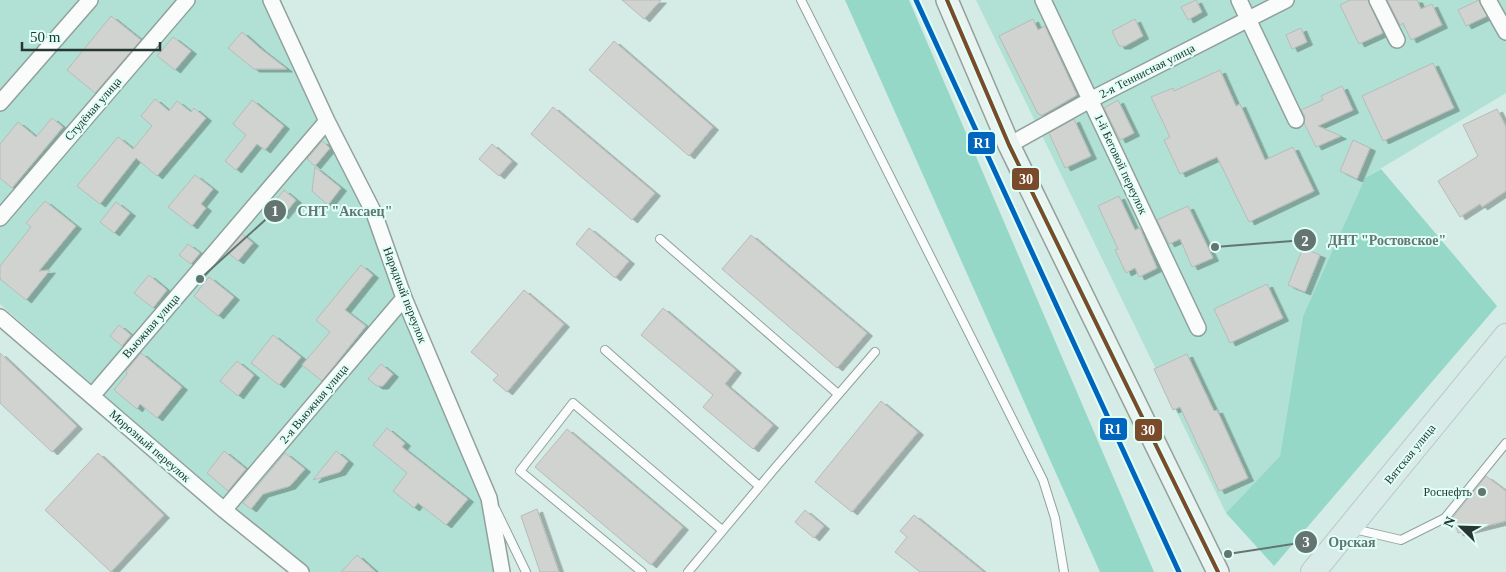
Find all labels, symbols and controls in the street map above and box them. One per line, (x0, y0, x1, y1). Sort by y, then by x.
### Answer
scale bar (22, 20, 160, 52)
text: 50 m (30, 29, 61, 45)
street label: 2-я Теннисная улица (1097, 41, 1198, 101)
street label: Студёная улица (62, 74, 125, 144)
street label: 1-й Беговой переулок (1092, 111, 1151, 217)
line badge: R1 (967, 131, 996, 155)
text: R1 (973, 136, 991, 151)
line badge: 30 (1011, 167, 1040, 191)
text: 30 (1019, 172, 1033, 187)
callout: СНТ "Аксаец" (262, 197, 402, 226)
text: 1 (271, 203, 279, 219)
text: СНТ "Аксаец" (298, 204, 392, 219)
callout: ДНТ "Ростовское" (1292, 226, 1456, 255)
text: 2 (1301, 233, 1309, 249)
text: ДНТ "Ростовское" (1328, 233, 1446, 248)
street label: Нарядный переулок (380, 245, 430, 345)
street label: Вьюжная улица (119, 291, 183, 361)
street label: 2-я Вьюжная улица (277, 361, 352, 446)
street label: Морозный переулок (107, 407, 194, 485)
line badge: R1 (1099, 417, 1128, 441)
line badge: 30 (1134, 418, 1163, 442)
street label: Вятская улица (1381, 421, 1439, 487)
text: R1 (1104, 422, 1122, 437)
text: 30 (1141, 423, 1155, 438)
place label: Роснефть (1424, 485, 1473, 499)
marker: Роснефть (1476, 486, 1488, 498)
north arrow (1436, 502, 1486, 552)
text: N (1441, 515, 1458, 530)
callout: Орская (1293, 527, 1386, 556)
text: 3 (1302, 534, 1310, 550)
text: Орская (1328, 535, 1376, 550)

